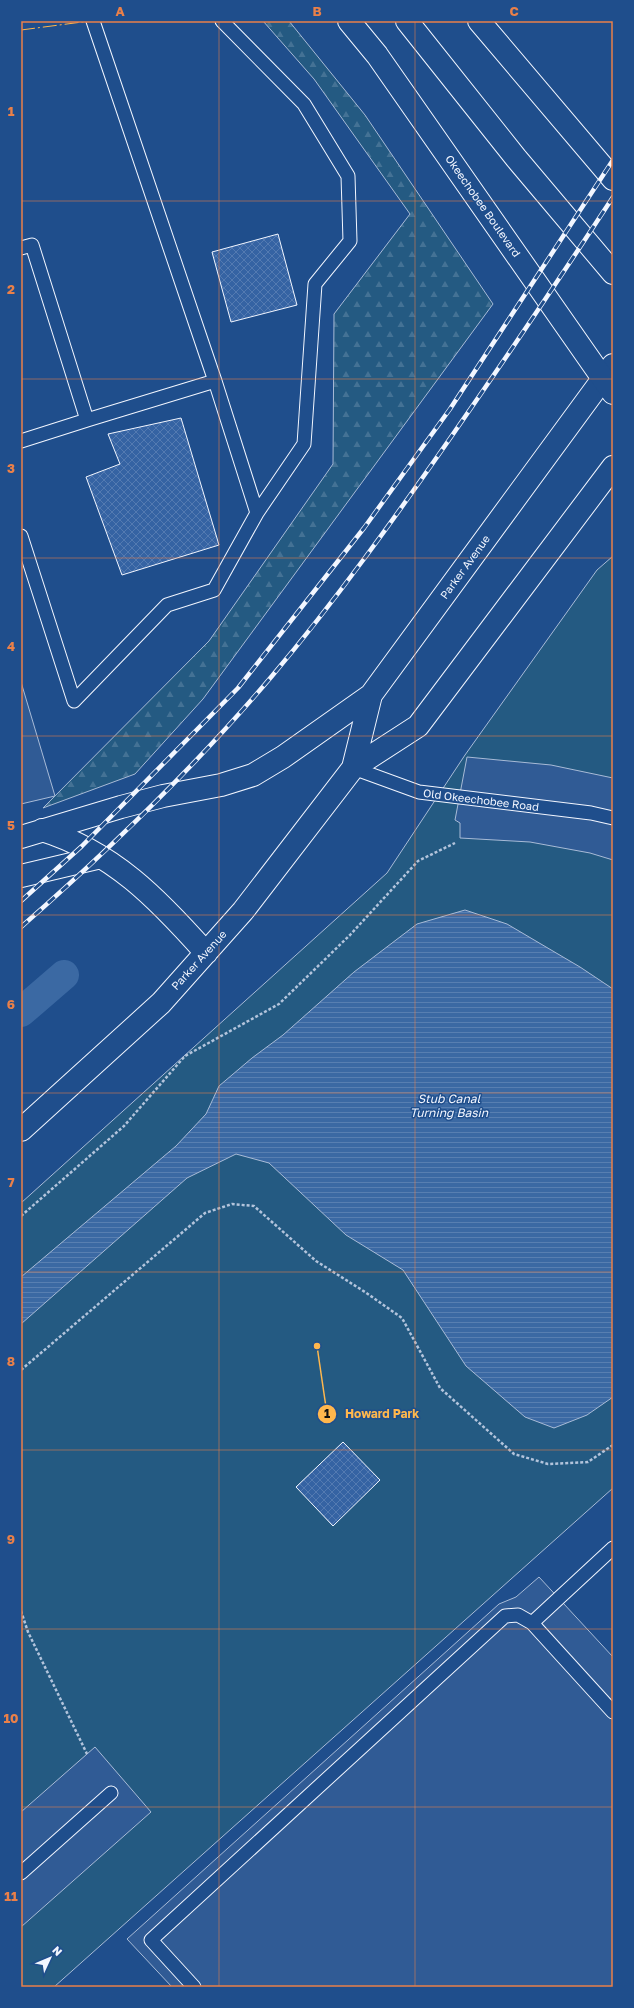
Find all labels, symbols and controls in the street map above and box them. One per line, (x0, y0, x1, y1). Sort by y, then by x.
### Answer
text: A (115, 3, 125, 19)
text: B (312, 3, 322, 19)
text: C (509, 3, 519, 19)
text: 1 (8, 103, 15, 119)
street label: Okeechobee Boulevard (443, 152, 524, 259)
text: 2 (7, 281, 15, 297)
text: 3 (7, 460, 15, 476)
street label: Parker Avenue (437, 532, 492, 601)
text: 4 (7, 638, 15, 654)
street label: Old Okeechobee Road (422, 786, 540, 813)
text: 5 (7, 817, 15, 833)
street label: Parker Avenue (168, 927, 229, 992)
text: 6 (7, 996, 15, 1012)
water label: Stub Canal Turning Basin (410, 1091, 489, 1120)
text: 7 (7, 1174, 15, 1190)
text: 8 (7, 1353, 15, 1369)
callout: Howard Park (317, 1402, 427, 1426)
text: 1 (324, 1406, 330, 1421)
text: Howard Park (345, 1406, 419, 1421)
text: 9 (7, 1531, 15, 1547)
text: 10 (3, 1710, 19, 1726)
text: 11 (4, 1888, 18, 1904)
north arrow (30, 1938, 70, 1978)
text: N (50, 1943, 65, 1958)

